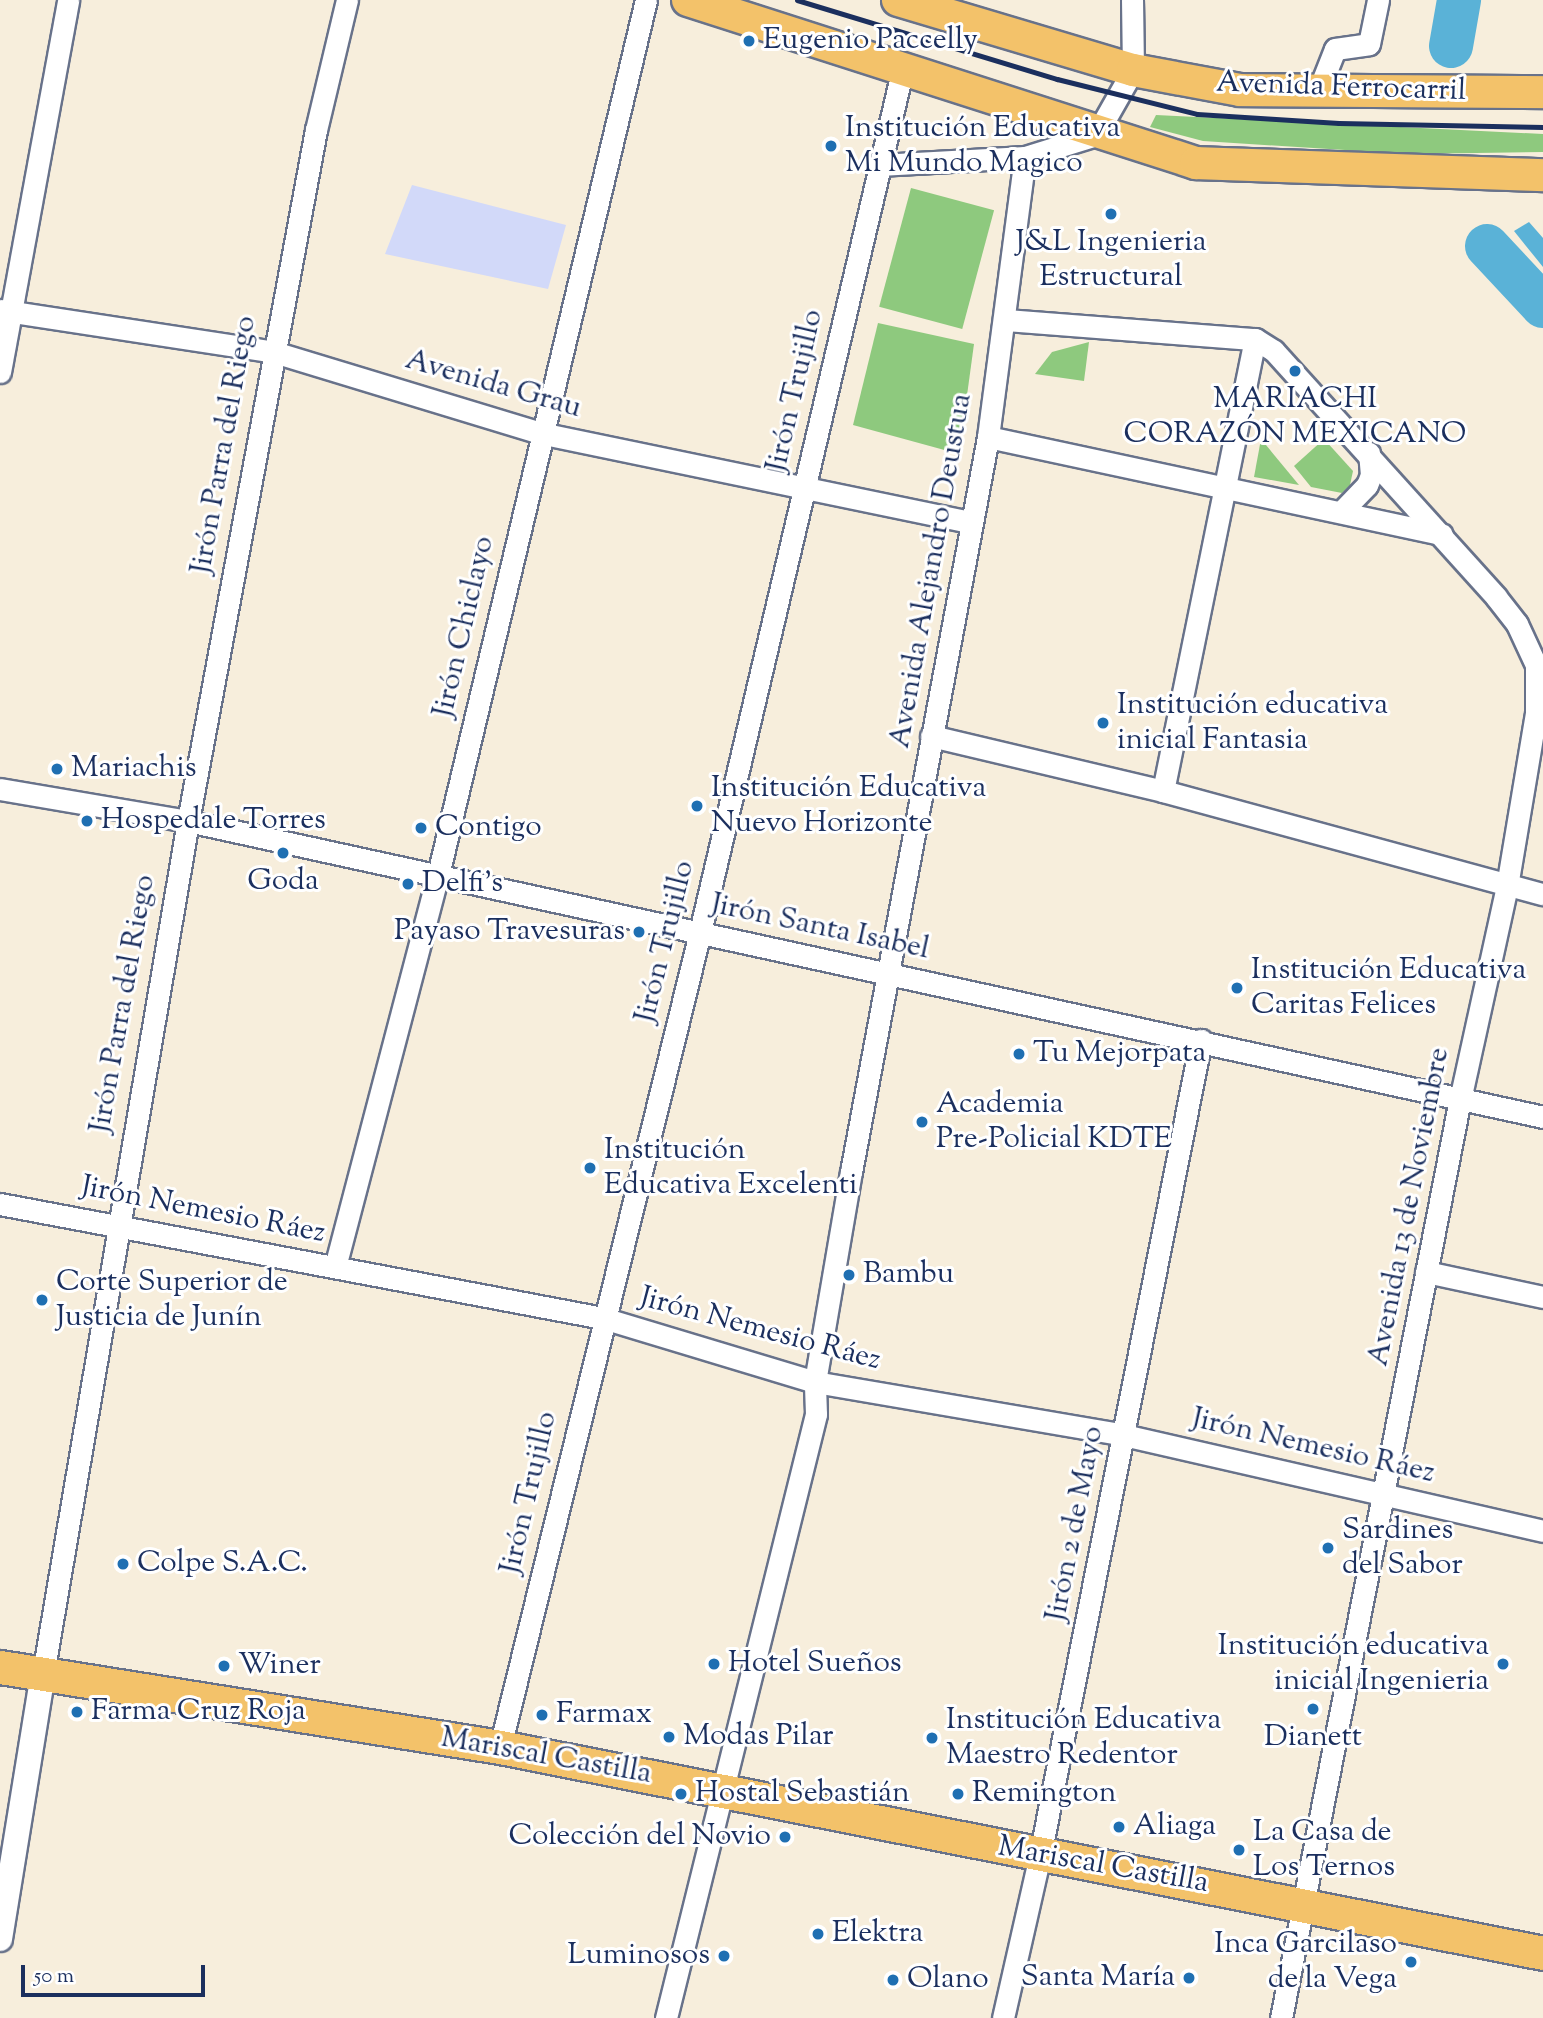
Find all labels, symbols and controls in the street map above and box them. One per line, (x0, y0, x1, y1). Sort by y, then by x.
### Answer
place label: Eugenio Paccelly (763, 23, 978, 59)
marker: Eugenio Paccelly (741, 33, 757, 49)
street label: Avenida Ferrocarril (1215, 66, 1467, 110)
place label: Institución Educativa Mi Mundo Magico (845, 111, 1120, 182)
marker: Institución Educativa Mi Mundo Magico (823, 138, 839, 154)
marker: J&L Ingenieria Estructural (1103, 206, 1119, 222)
place label: J&L Ingenieria Estructural (1015, 225, 1207, 296)
street label: Jirón Trujillo (760, 306, 832, 476)
street label: Jirón Parra del Riego (185, 313, 265, 577)
street label: Avenida Grau (401, 343, 585, 427)
marker: MARIACHI CORAZÓN MEXICANO (1287, 363, 1303, 379)
place label: MARIACHI CORAZÓN MEXICANO (1124, 382, 1466, 452)
street label: Avenida Alejandro Deustua (883, 391, 981, 751)
street label: Jirón Chiclayo (427, 533, 503, 721)
place label: Institución educativa inicial Fantasia (1117, 688, 1388, 758)
marker: Institución educativa inicial Fantasia (1095, 715, 1111, 731)
place label: Mariachis (71, 751, 196, 787)
marker: Mariachis (49, 761, 65, 777)
place label: Institución Educativa Nuevo Horizonte (711, 771, 986, 842)
marker: Institución Educativa Nuevo Horizonte (689, 798, 705, 814)
place label: Hospedale Torres (101, 803, 326, 839)
place label: Contigo (435, 810, 542, 846)
marker: Hospedale Torres (79, 813, 95, 829)
marker: Contigo (413, 820, 429, 836)
marker: Goda (275, 845, 291, 861)
street label: Jirón Trujillo (628, 857, 704, 1027)
place label: Goda (247, 864, 319, 900)
place label: Delfi's (422, 866, 503, 902)
street label: Jirón Parra del Riego (84, 872, 164, 1136)
marker: Delfi's (400, 876, 416, 892)
street label: Jirón Santa Isabel (708, 887, 932, 969)
place label: Payaso Travesuras (394, 914, 625, 950)
marker: Payaso Travesuras (631, 924, 647, 940)
place label: Institución Educativa Caritas Felices (1251, 953, 1526, 1024)
marker: Institución Educativa Caritas Felices (1229, 980, 1245, 996)
place label: Tu Mejorpata (1033, 1036, 1206, 1072)
street label: Avenida 13 de Noviembre (1361, 1045, 1459, 1369)
marker: Tu Mejorpata (1011, 1046, 1027, 1062)
place label: Academia Pre-Policial KDTE (936, 1087, 1172, 1158)
marker: Academia Pre-Policial KDTE (914, 1114, 930, 1130)
place label: Institución Educativa Excelenti (604, 1133, 858, 1204)
marker: Institución Educativa Excelenti (582, 1160, 598, 1176)
street label: Jirón Nemesio Ráez (78, 1170, 328, 1252)
place label: Bambu (863, 1257, 954, 1293)
place label: Corte Superior de Justicia de Junín (56, 1265, 288, 1336)
marker: Bambu (841, 1267, 857, 1283)
street label: Jirón Nemesio Ráez (636, 1281, 884, 1379)
marker: Corte Superior de Justicia de Junín (34, 1292, 50, 1308)
street label: Jirón Nemesio Ráez (1188, 1402, 1438, 1492)
street label: Jirón Trujillo (494, 1408, 566, 1578)
street label: Jirón 2 de Mayo (1039, 1423, 1113, 1625)
place label: Sardines del Sabor (1342, 1513, 1463, 1584)
marker: Sardines del Sabor (1320, 1540, 1336, 1556)
place label: Colpe S.A.C. (137, 1546, 308, 1582)
marker: Colpe S.A.C. (115, 1556, 131, 1572)
place label: Institución educativa inicial Ingenieria (1218, 1629, 1489, 1700)
place label: Hotel Sueños (728, 1646, 902, 1682)
place label: Winer (238, 1648, 321, 1684)
marker: Hotel Sueños (706, 1656, 722, 1672)
marker: Institución educativa inicial Ingenieria (1495, 1656, 1511, 1672)
marker: Winer (216, 1658, 232, 1674)
place label: Farma Cruz Roja (91, 1694, 306, 1730)
place label: Farmax (556, 1697, 652, 1733)
marker: Dianett (1305, 1701, 1321, 1717)
place label: Institución Educativa Maestro Redentor (946, 1703, 1221, 1774)
marker: Farma Cruz Roja (69, 1704, 85, 1720)
marker: Farmax (534, 1707, 550, 1723)
place label: Modas Pilar (683, 1719, 834, 1755)
place label: Dianett (1264, 1720, 1362, 1756)
street label: Mariscal Castilla (438, 1721, 654, 1793)
marker: Modas Pilar (661, 1729, 677, 1745)
marker: Institución Educativa Maestro Redentor (924, 1730, 940, 1746)
place label: Hostal Sebastián (695, 1776, 910, 1812)
place label: Remington (972, 1776, 1116, 1812)
marker: Hostal Sebastián (673, 1786, 689, 1802)
marker: Remington (950, 1786, 966, 1802)
place label: Aliaga (1133, 1809, 1216, 1845)
place label: La Casa de Los Ternos (1253, 1815, 1395, 1885)
place label: Colección del Novio (509, 1819, 771, 1855)
marker: Aliaga (1111, 1819, 1127, 1835)
marker: Colección del Novio (777, 1829, 793, 1845)
street label: Mariscal Castilla (995, 1830, 1211, 1902)
marker: La Casa de Los Ternos (1231, 1842, 1247, 1858)
place label: Elektra (832, 1916, 923, 1952)
marker: Elektra (810, 1926, 826, 1942)
place label: Inca Garcilaso de la Vega (1214, 1927, 1397, 1997)
place label: Luminosos (567, 1938, 710, 1974)
marker: Luminosos (716, 1948, 732, 1964)
scale bar (24, 1952, 208, 1996)
marker: Inca Garcilaso de la Vega (1403, 1954, 1419, 1970)
place label: Santa María (1021, 1960, 1175, 1996)
text: 50 m (34, 1962, 74, 1992)
place label: Olano (907, 1962, 989, 1998)
marker: Santa María (1181, 1970, 1197, 1986)
marker: Olano (885, 1972, 901, 1988)

